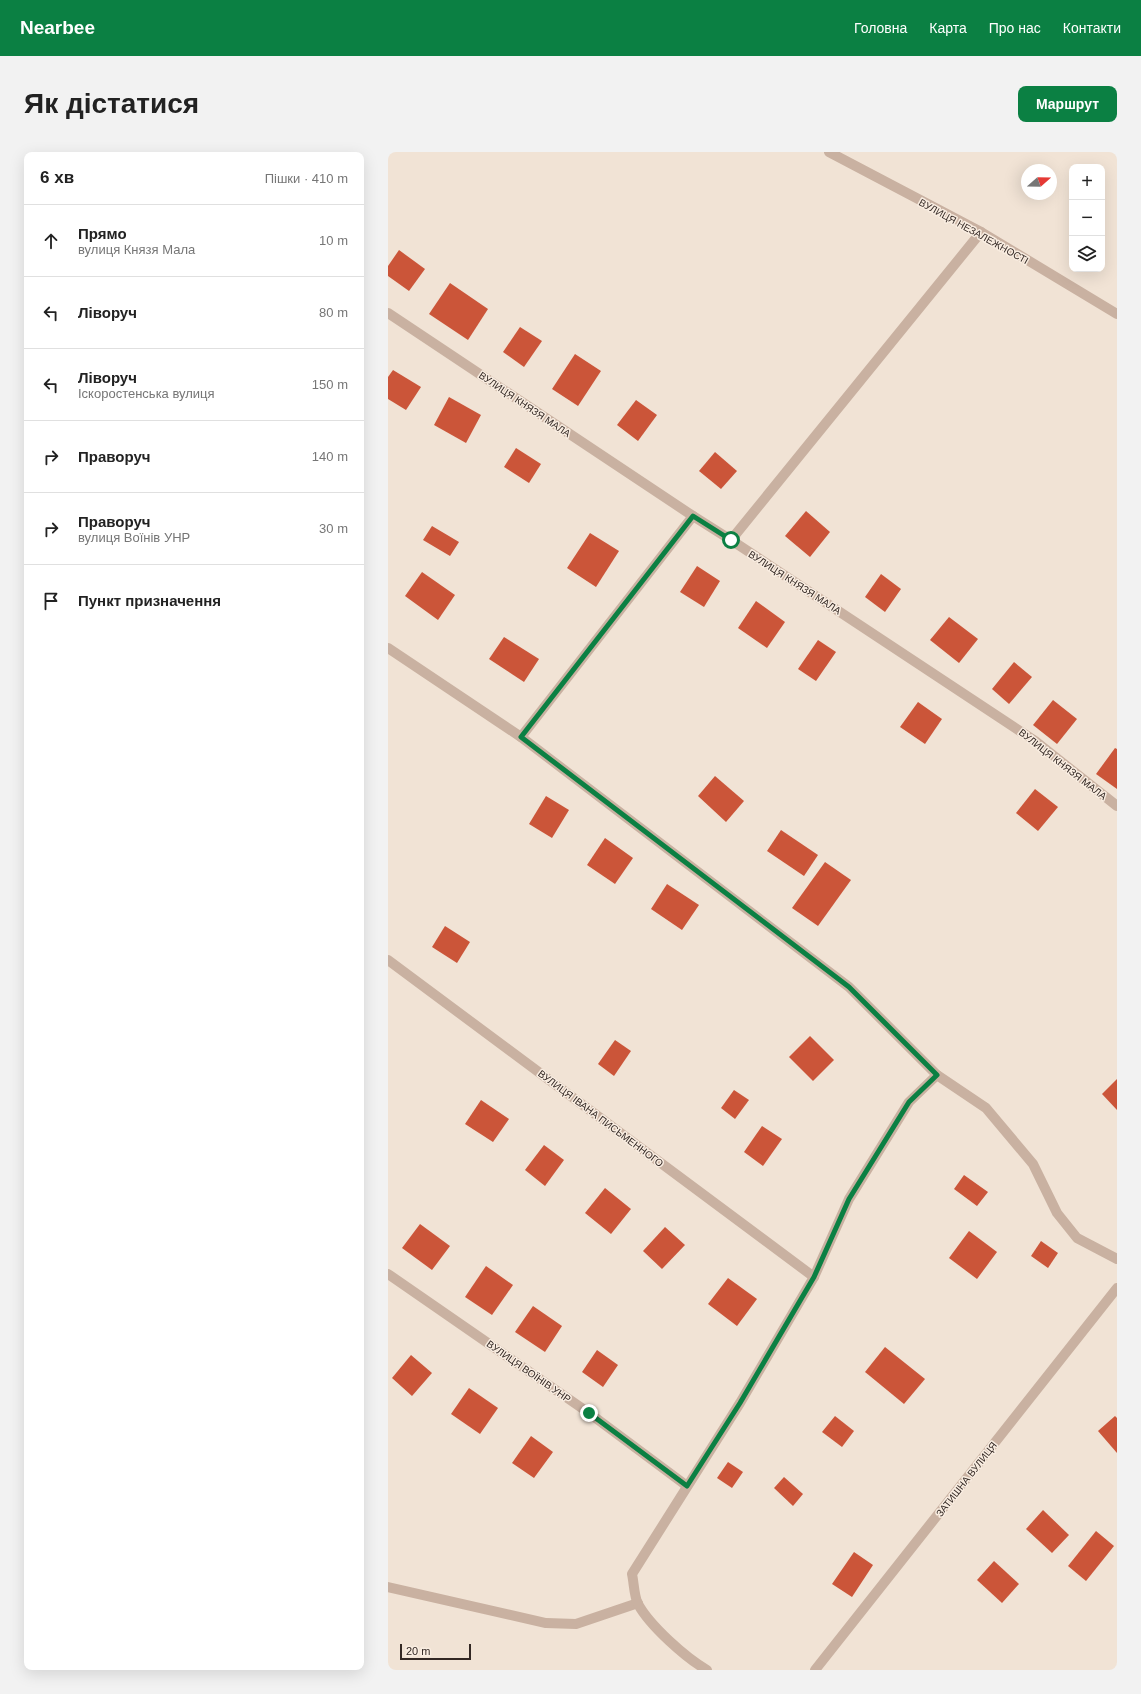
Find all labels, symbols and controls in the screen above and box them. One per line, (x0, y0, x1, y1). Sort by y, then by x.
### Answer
text: Nearbee (20, 17, 95, 38)
text: Головна (854, 20, 907, 36)
text: Карта (929, 20, 967, 36)
text: Про нас (989, 20, 1041, 36)
text: Контакти (1063, 20, 1121, 36)
button: Маршрут (1018, 86, 1117, 122)
text: Як дістатися (24, 88, 199, 119)
north arrow (1021, 164, 1057, 200)
map controls (1069, 164, 1105, 272)
button: + (1069, 164, 1105, 200)
text: 6 хв (40, 168, 74, 187)
text: Пішки · 410 m (265, 171, 348, 186)
street label: ВУЛИЦЯ НЕЗАЛЕЖНОСТІ (917, 197, 1030, 266)
button: − (1069, 200, 1105, 236)
text: Прямо (78, 225, 127, 242)
icon: ahead (40, 230, 62, 252)
text: 10 m (319, 233, 348, 248)
button: layers (1069, 236, 1105, 272)
text: вулиця Князя Мала (78, 242, 195, 257)
icon: left (40, 302, 62, 324)
text: Ліворуч (78, 304, 137, 321)
text: 80 m (319, 305, 348, 320)
text: Ліворуч (78, 369, 137, 386)
street label: ВУЛИЦЯ КНЯЗЯ МАЛА (477, 370, 573, 439)
icon: left (40, 374, 62, 396)
text: 150 m (312, 377, 348, 392)
text: Іскоростенська вулиця (78, 386, 215, 401)
icon: right (40, 446, 62, 468)
text: Праворуч (78, 448, 151, 465)
text: 140 m (312, 449, 348, 464)
text: Праворуч (78, 513, 151, 530)
icon: right (40, 518, 62, 540)
text: 30 m (319, 521, 348, 536)
text: вулиця Воїнів УНР (78, 530, 190, 545)
route start (722, 531, 740, 549)
street label: ВУЛИЦЯ КНЯЗЯ МАЛА (746, 548, 843, 617)
icon: arrive (40, 590, 62, 612)
text: Пункт призначення (78, 592, 221, 609)
street label: ВУЛИЦЯ КНЯЗЯ МАЛА (1017, 727, 1109, 802)
street label: ВУЛИЦЯ ІВАНА ПИСЬМЕННОГО (536, 1068, 666, 1169)
street label: ВУЛИЦЯ ВОЇНІВ УНР (485, 1338, 573, 1405)
route end (580, 1404, 598, 1422)
street label: ЗАТИШНА ВУЛИЦЯ (934, 1440, 999, 1519)
scale bar (400, 1642, 471, 1661)
text: 20 m (406, 1645, 430, 1657)

